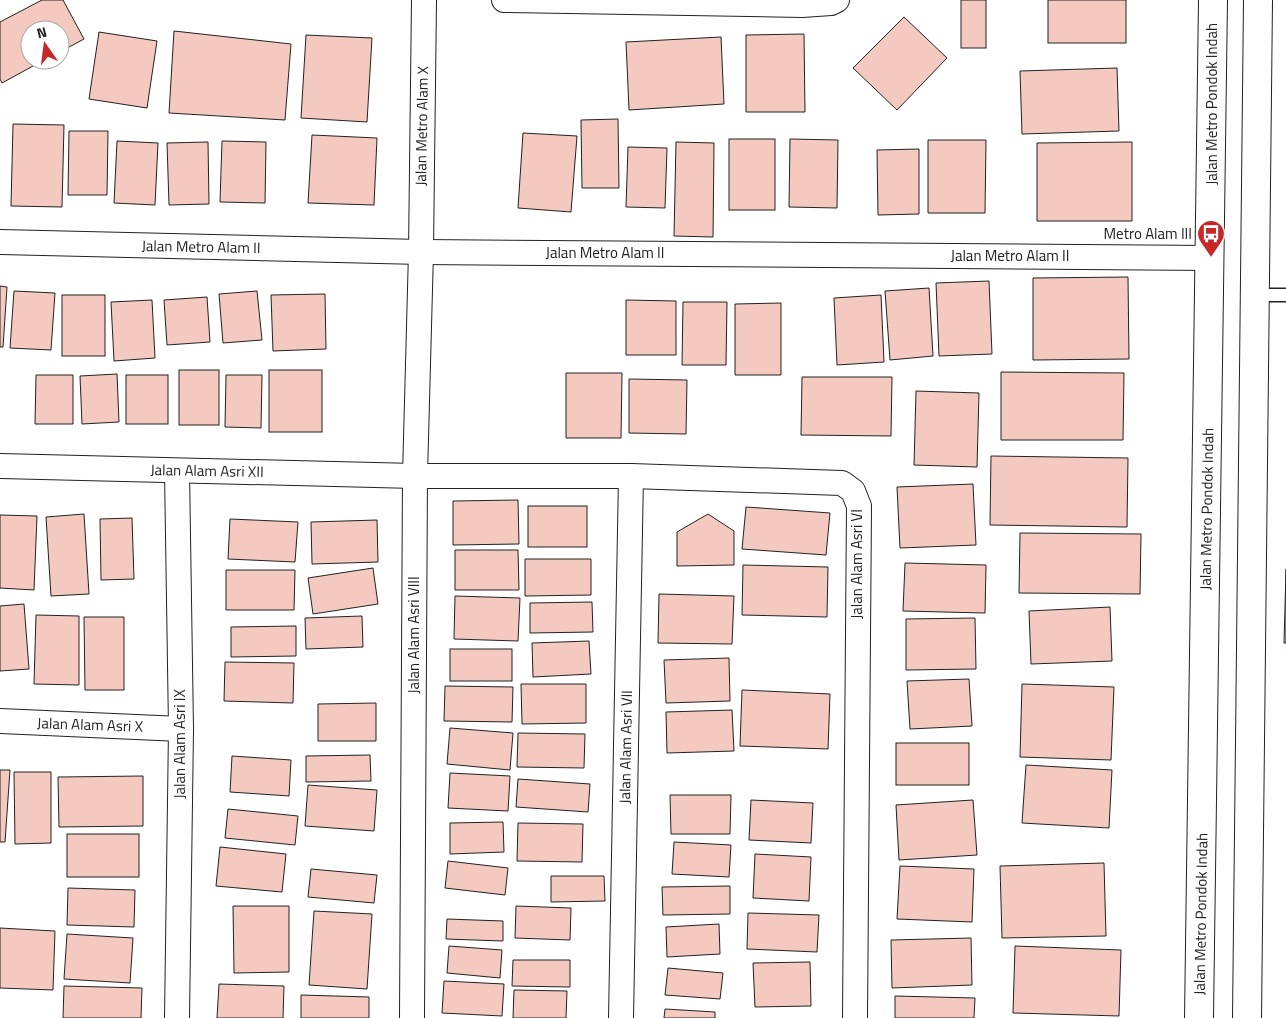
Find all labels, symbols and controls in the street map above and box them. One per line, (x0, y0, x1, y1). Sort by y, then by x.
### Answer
north arrow (20, 20, 70, 70)
text: N (34, 21, 49, 43)
street label: Jalan Metro Pondok Indah (1200, 23, 1223, 185)
street label: Jalan Metro Alam X (409, 65, 434, 186)
bus stop icon: Metro Alam III (1196, 219, 1226, 258)
place label: Metro Alam III (1104, 222, 1192, 245)
street label: Jalan Metro Alam II (141, 234, 261, 259)
street label: Jalan Metro Alam II (546, 241, 664, 264)
street label: Jalan Metro Alam II (951, 244, 1069, 267)
street label: Jalan Metro Pondok Indah (1194, 428, 1219, 590)
street label: Jalan Alam Asri XII (150, 458, 264, 483)
street label: Jalan Alam Asri VI (845, 509, 868, 619)
street label: Jalan Alam Asri VIII (402, 576, 425, 694)
street label: Jalan Alam Asri IX (168, 689, 191, 799)
street label: Jalan Alam Asri VII (613, 690, 638, 804)
street label: Jalan Alam Asri X (37, 711, 144, 738)
street label: Jalan Metro Pondok Indah (1188, 833, 1213, 995)

